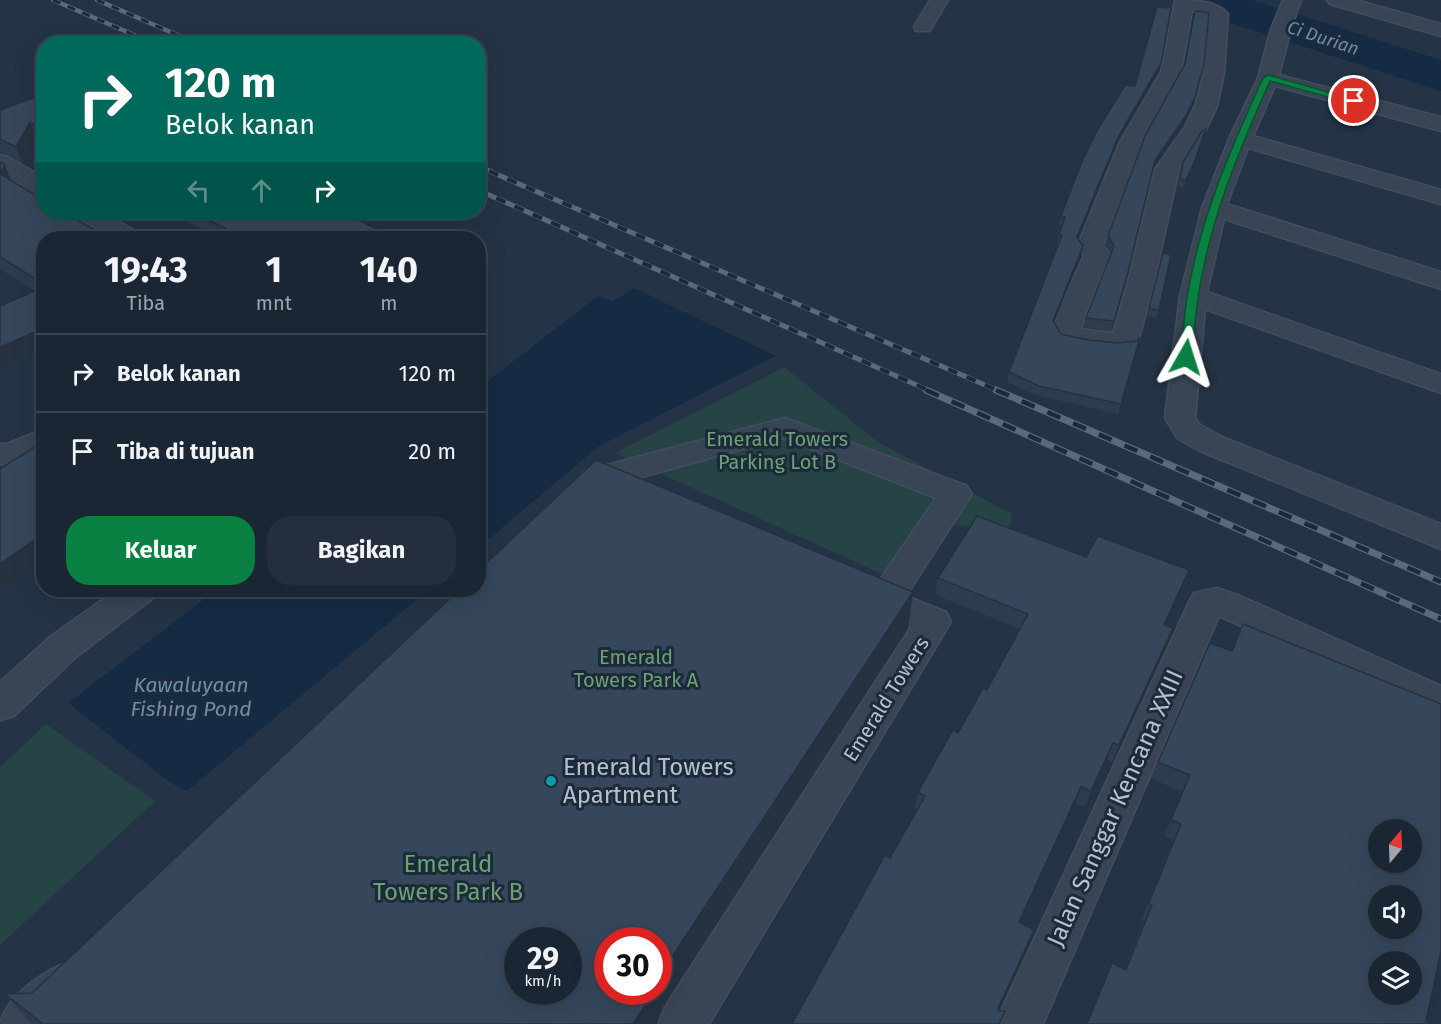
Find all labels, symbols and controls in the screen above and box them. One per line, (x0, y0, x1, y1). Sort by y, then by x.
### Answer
water label: Ci Durian (1284, 16, 1362, 60)
text: 120 m (165, 58, 276, 108)
icon: right (66, 60, 144, 138)
pin (1328, 75, 1379, 126)
icon: arrive (1337, 84, 1370, 117)
text: Belok kanan (165, 109, 315, 141)
icon: left (182, 174, 215, 207)
icon: ahead (245, 174, 278, 207)
icon: right (308, 174, 341, 207)
text: 19:43 (104, 248, 188, 292)
text: 1 (265, 248, 282, 292)
text: 140 (360, 248, 418, 292)
text: Tiba (127, 291, 165, 315)
text: mnt (256, 291, 292, 315)
text: m (380, 291, 397, 315)
position arrow (1154, 325, 1218, 389)
icon: right (66, 357, 99, 390)
text: Belok kanan (117, 360, 241, 387)
text: 120 m (399, 360, 456, 387)
park label: Emerald Towers Parking Lot B (706, 427, 848, 474)
icon: arrive (66, 435, 99, 468)
text: Tiba di tujuan (117, 438, 254, 465)
text: 20 m (408, 438, 456, 465)
button: Keluar (66, 516, 255, 585)
button: Bagikan (267, 516, 456, 585)
street label: Emerald Towers (838, 632, 934, 766)
park label: Emerald Towers Park A (574, 645, 699, 692)
street label: Jalan Sanggar Kencana XXIII (1041, 665, 1189, 951)
water label: Kawaluyaan Fishing Pond (131, 672, 251, 722)
place label: Emerald Towers Apartment (563, 753, 734, 809)
marker: Emerald Towers Apartment (544, 774, 558, 788)
north arrow (1368, 819, 1422, 873)
map controls (1368, 819, 1422, 1005)
park label: Emerald Towers Park B (373, 850, 523, 906)
button: sound (1368, 885, 1422, 939)
speed limit sign: 30 (594, 927, 672, 1005)
text: 29 (527, 941, 559, 977)
button: layers (1368, 951, 1422, 1005)
text: km/h (524, 972, 562, 990)

